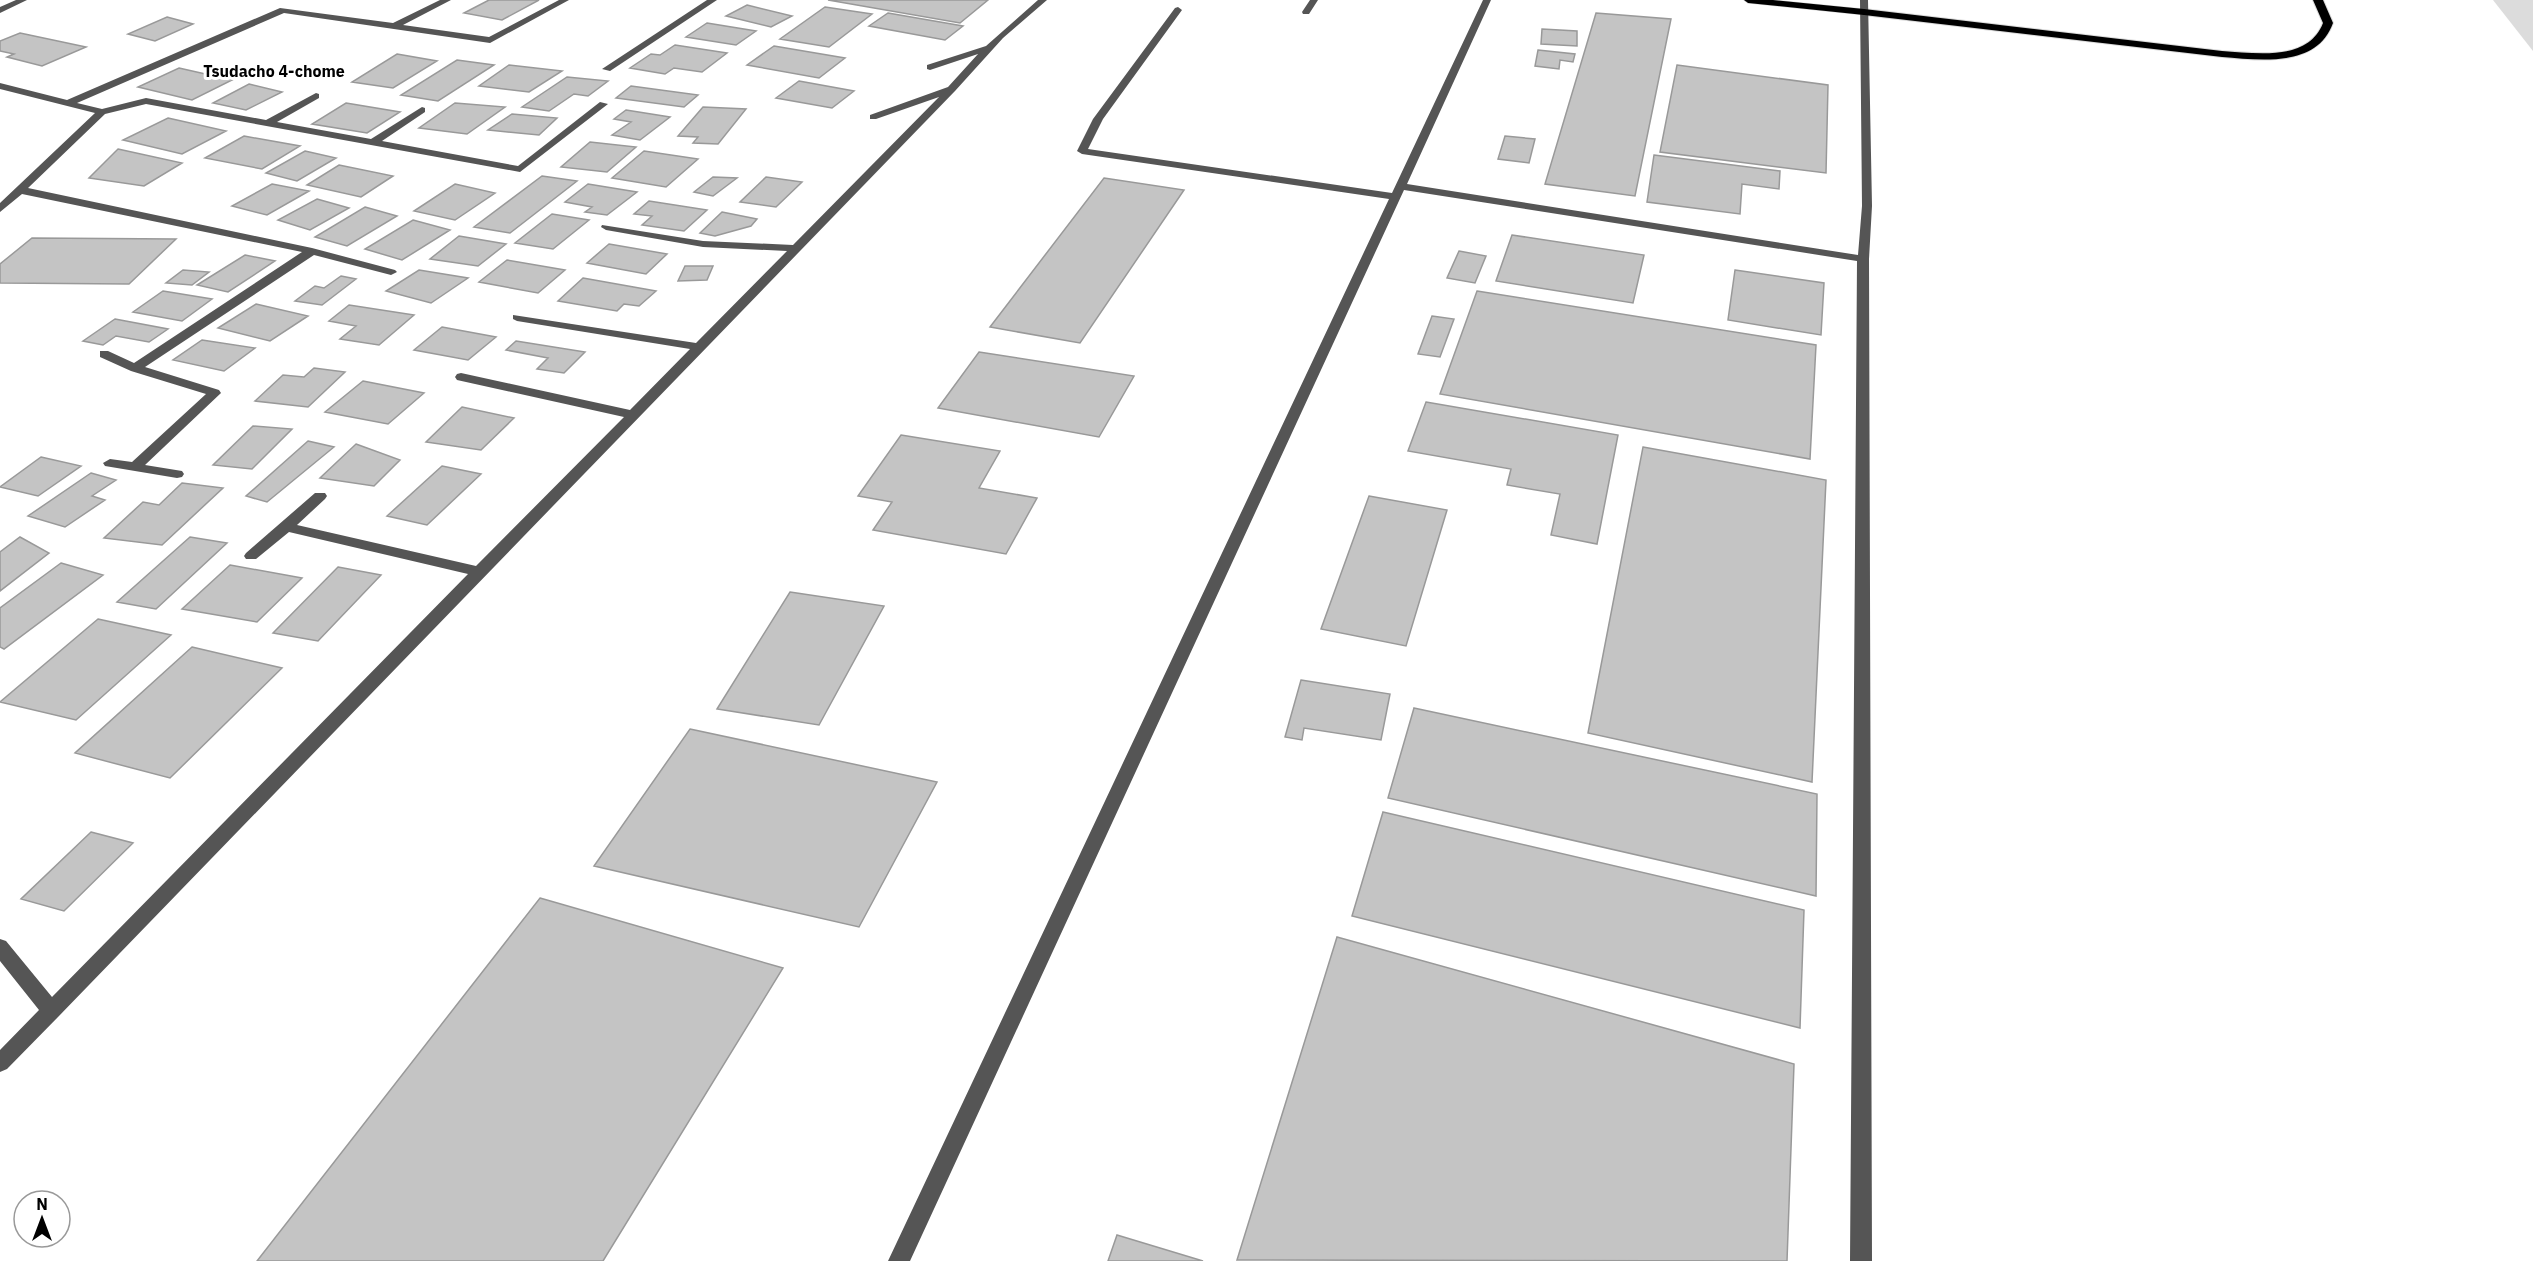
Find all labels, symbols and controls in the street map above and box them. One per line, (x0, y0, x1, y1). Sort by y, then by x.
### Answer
district label: Tsudacho 4-chome (203, 61, 345, 81)
north arrow (12, 1189, 72, 1249)
text: N (36, 1194, 48, 1214)

